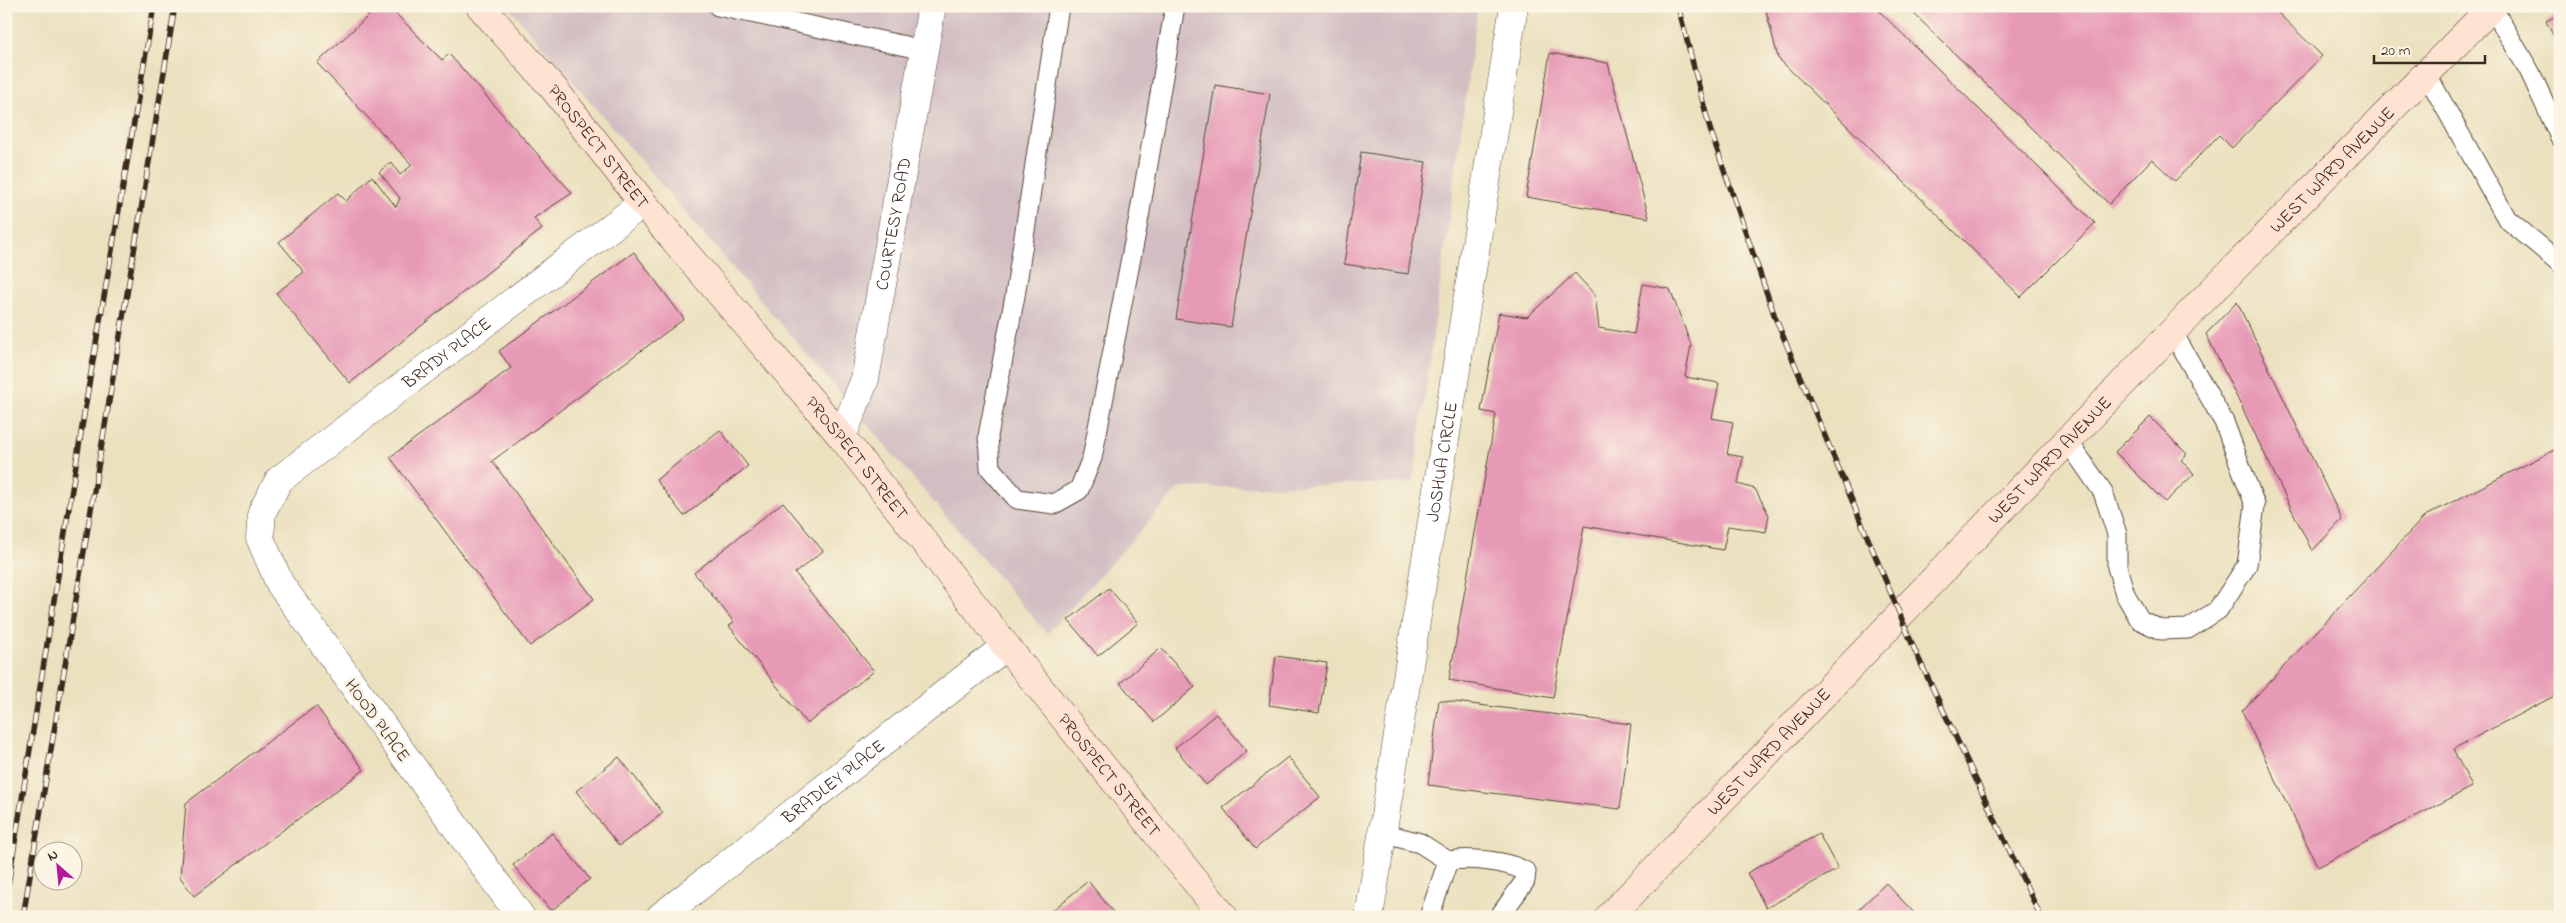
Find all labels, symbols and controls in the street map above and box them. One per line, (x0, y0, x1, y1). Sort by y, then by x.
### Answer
scale bar (2374, 32, 2485, 64)
text: 20 m (2381, 40, 2411, 62)
street label: PROSPECT STREET (540, 80, 654, 215)
street label: WEST WARD AVENUE (2265, 101, 2402, 240)
street label: COURTESY ROAD (870, 156, 920, 293)
street label: BRADY PLACE (397, 312, 498, 397)
street label: WEST WARD AVENUE (1983, 391, 2119, 531)
street label: PROSPECT STREET (798, 392, 914, 526)
street label: JOSHUA CIRCLE (1421, 400, 1466, 524)
street label: HOOD PLACE (337, 674, 416, 768)
street label: WEST WARD AVENUE (1702, 683, 1838, 823)
street label: PROSPECT STREET (1050, 709, 1166, 843)
street label: BRADLEY PLACE (777, 734, 892, 832)
north arrow (32, 840, 82, 890)
text: N (44, 844, 62, 867)

